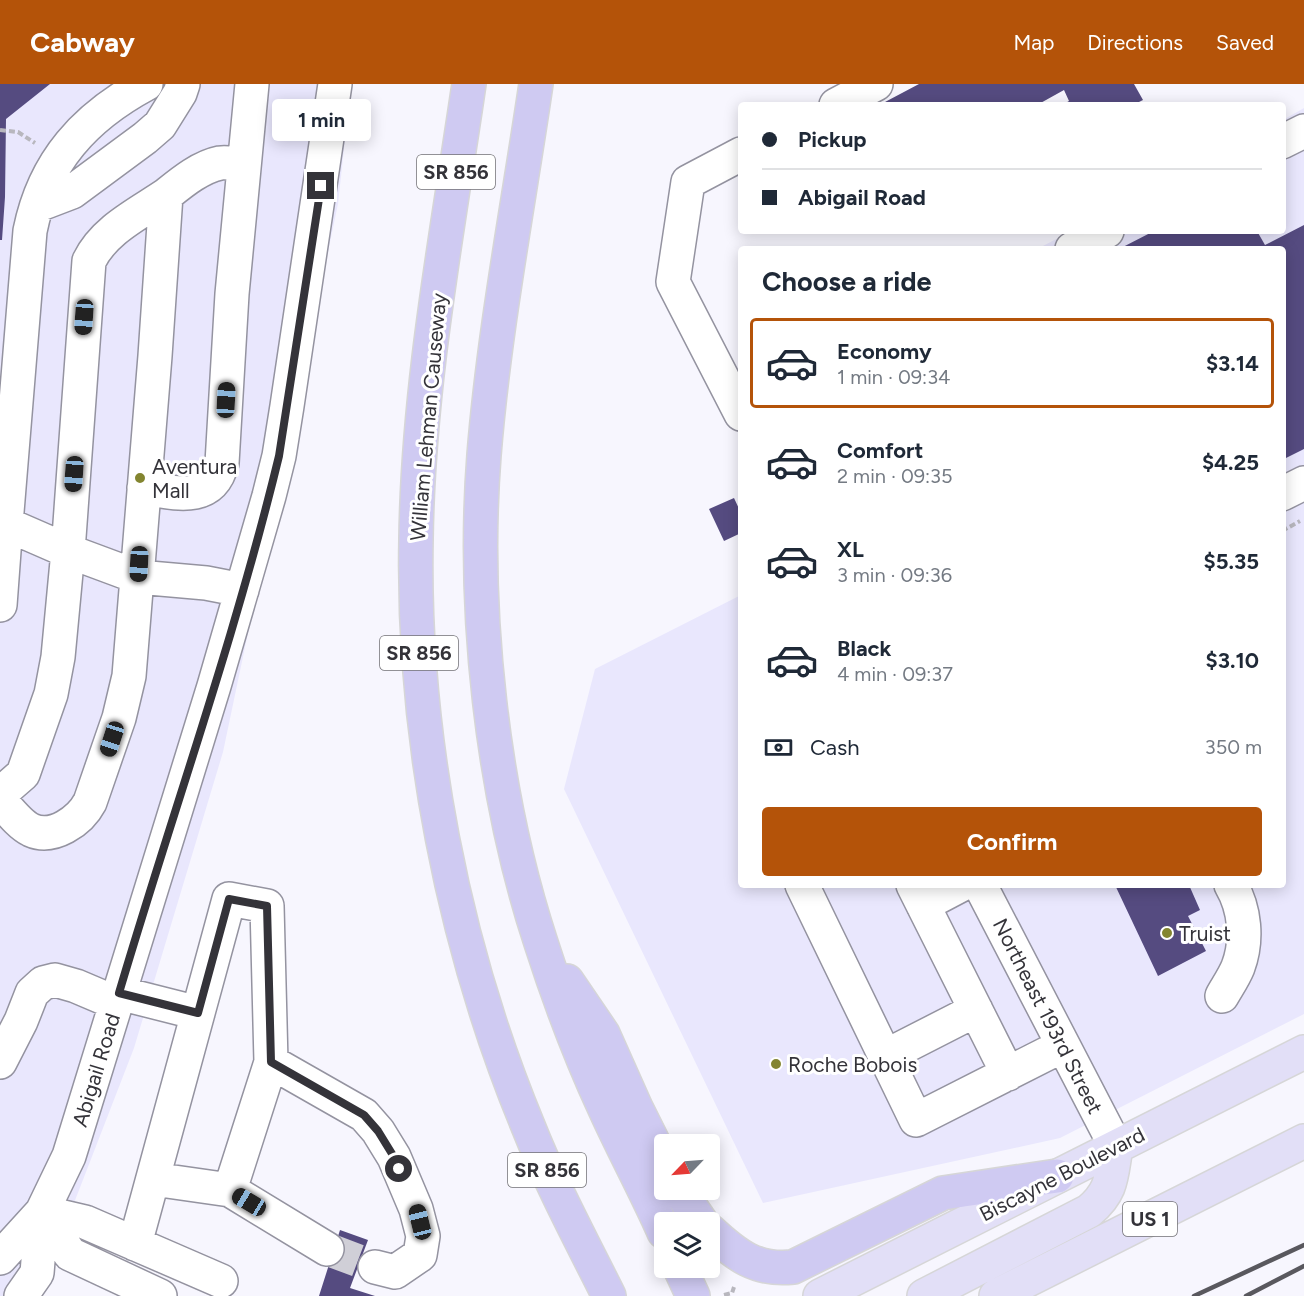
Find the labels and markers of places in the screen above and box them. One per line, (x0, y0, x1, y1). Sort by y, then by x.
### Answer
place label: Aventura Mall (152, 454, 237, 503)
marker: Aventura Mall (133, 471, 147, 485)
place label: Truist (1179, 921, 1231, 946)
marker: Truist (1160, 926, 1174, 940)
place label: Roche Bobois (788, 1052, 917, 1077)
marker: Roche Bobois (769, 1057, 783, 1071)

